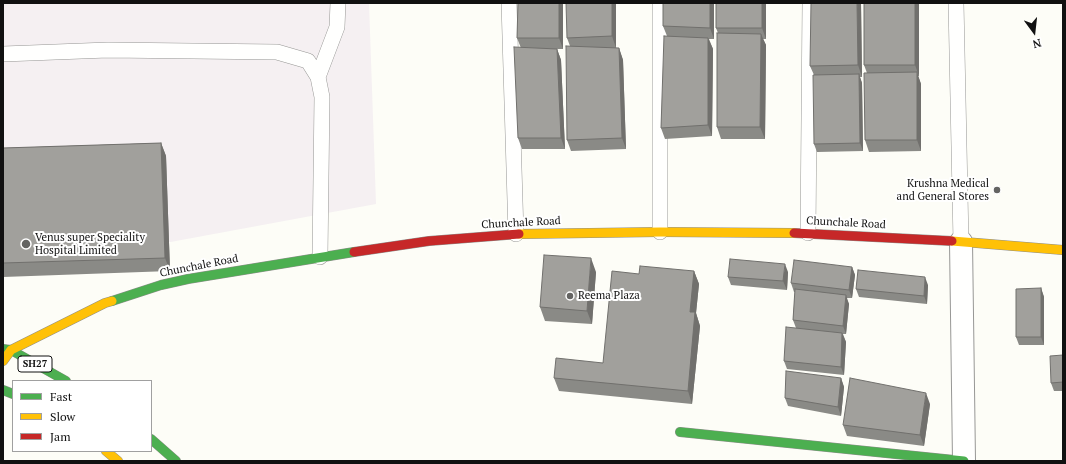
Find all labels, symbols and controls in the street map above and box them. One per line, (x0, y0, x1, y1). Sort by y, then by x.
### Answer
north arrow (1014, 12, 1054, 52)
text: N (1031, 36, 1043, 51)
place label: Krushna Medical and General Stores (897, 177, 989, 203)
marker: Krushna Medical and General Stores (992, 185, 1002, 195)
street label: Chunchale Road (481, 214, 561, 232)
street label: Chunchale Road (806, 214, 886, 232)
place label: Venus super Speciality Hospital Limited (35, 231, 145, 257)
marker: Venus super Speciality Hospital Limited (20, 238, 32, 250)
street label: Chunchale Road (159, 252, 239, 280)
place label: Reema Plaza (578, 289, 640, 303)
marker: Reema Plaza (565, 291, 575, 301)
road number: SH27 (18, 356, 52, 372)
legend (12, 380, 152, 452)
text: Fast (50, 389, 72, 404)
text: Slow (50, 409, 75, 424)
text: Jam (50, 429, 71, 444)

